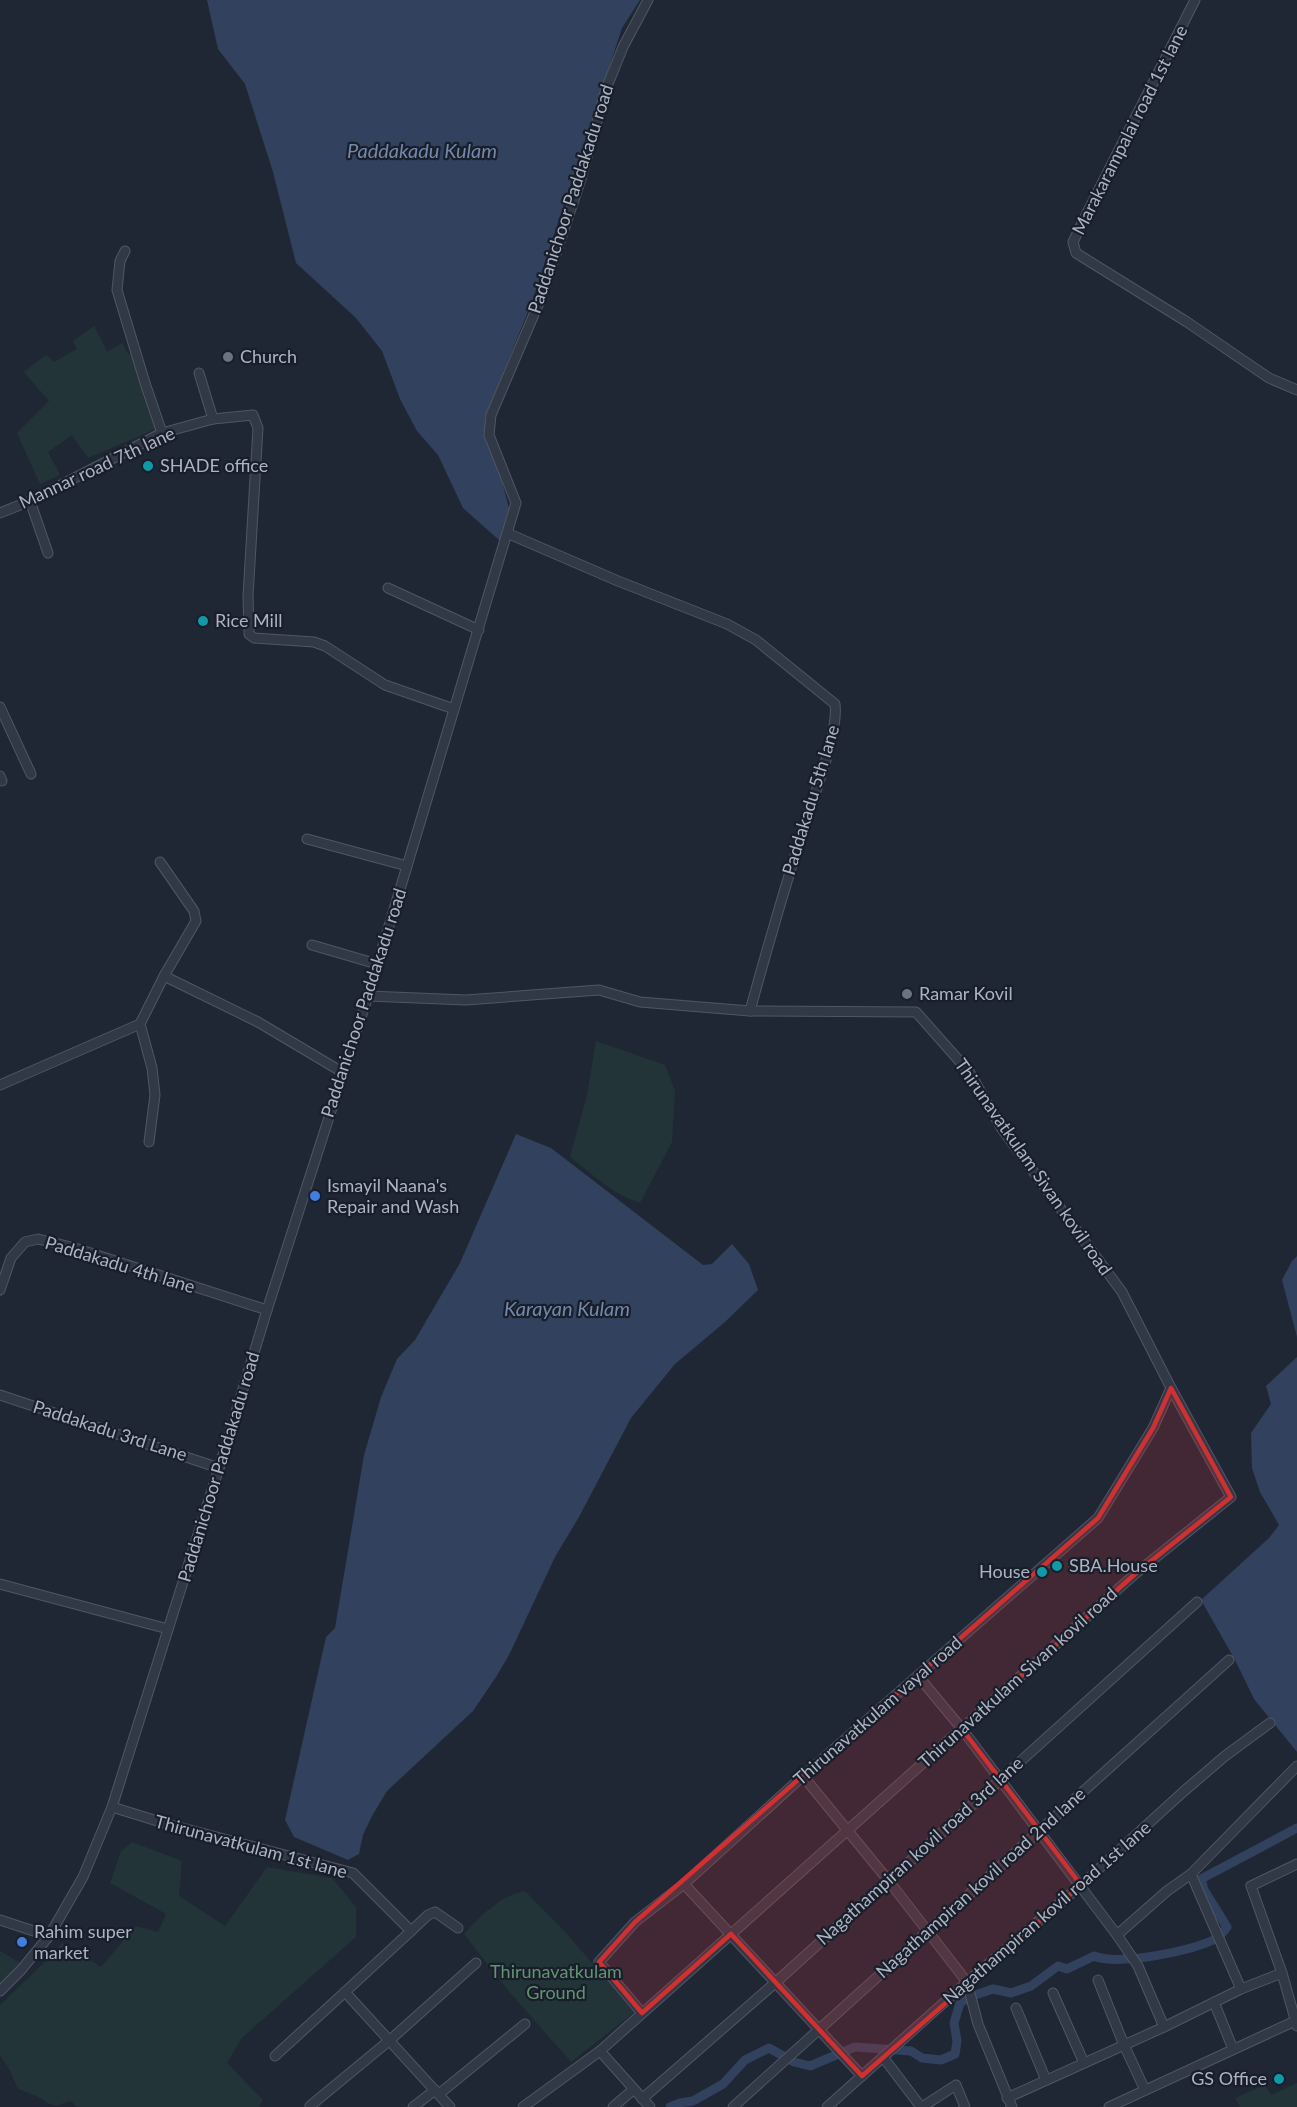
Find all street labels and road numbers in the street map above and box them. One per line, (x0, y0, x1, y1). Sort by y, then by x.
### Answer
street label: Marakarampalai road 1st lane (1067, 21, 1192, 238)
street label: Paddanichoor Paddakadu road (523, 81, 618, 316)
street label: Mannar road 7th lane (15, 421, 178, 513)
street label: Paddakadu 5th lane (777, 722, 843, 877)
street label: Paddanichoor Paddakadu road (316, 885, 411, 1120)
street label: Thirunavatkulam Sivan kovil road (950, 1054, 1117, 1279)
street label: Paddakadu 4th lane (43, 1231, 198, 1297)
street label: Paddanichoor Paddakadu road (173, 1349, 264, 1584)
street label: Paddakadu 3rd Lane (31, 1395, 190, 1465)
street label: Thirunavatkulam Sivan kovil road (914, 1582, 1121, 1772)
street label: Thirunavatkulam vayal road (789, 1631, 966, 1789)
street label: Nagathampiran kovil road 3rd lane (811, 1752, 1027, 1949)
street label: Nagathampiran kovil road 2nd lane (871, 1782, 1090, 1982)
street label: Thirunavatkulam 1st lane (153, 1810, 350, 1882)
street label: Nagathampiran kovil road 1st lane (938, 1816, 1155, 2009)

